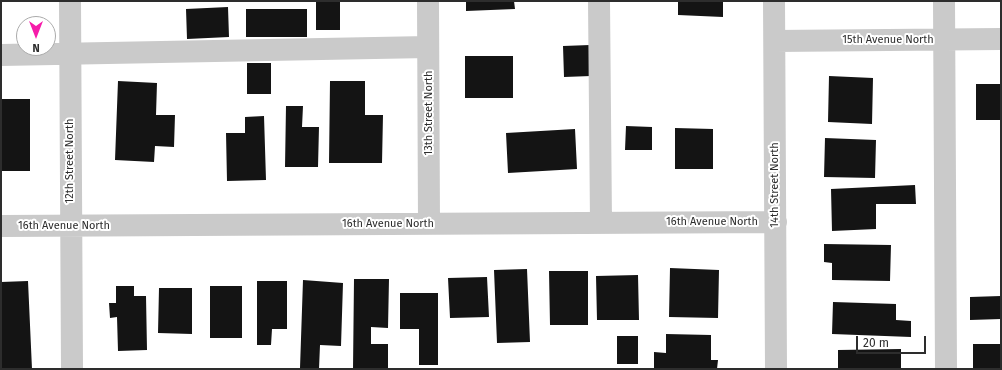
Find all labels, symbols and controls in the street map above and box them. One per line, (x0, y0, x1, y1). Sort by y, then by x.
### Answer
north arrow (16, 16, 56, 56)
street label: 15th Avenue North (842, 33, 934, 47)
text: N (32, 41, 40, 54)
street label: 13th Street North (422, 71, 436, 155)
street label: 12th Street North (63, 119, 77, 203)
street label: 14th Street North (768, 142, 782, 228)
street label: 16th Avenue North (666, 215, 758, 229)
street label: 16th Avenue North (342, 217, 434, 231)
street label: 16th Avenue North (18, 219, 110, 233)
scale bar (858, 328, 928, 354)
text: 20 m (863, 336, 889, 350)

